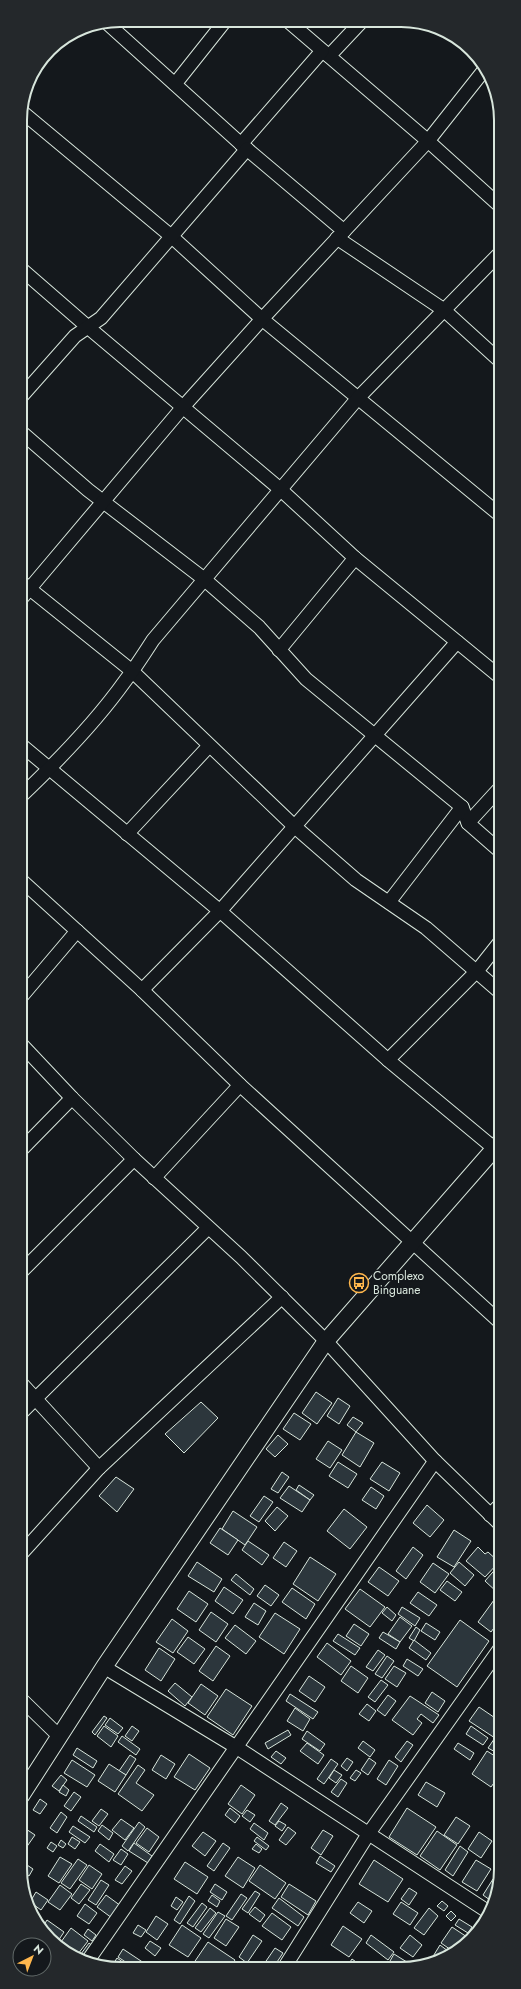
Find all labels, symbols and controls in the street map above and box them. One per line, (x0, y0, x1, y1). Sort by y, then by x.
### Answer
place label: Complexo Binguane (373, 1267, 425, 1299)
bus stop icon: Complexo Binguane (348, 1272, 370, 1294)
north arrow (12, 1937, 52, 1977)
text: N (30, 1941, 47, 1958)

